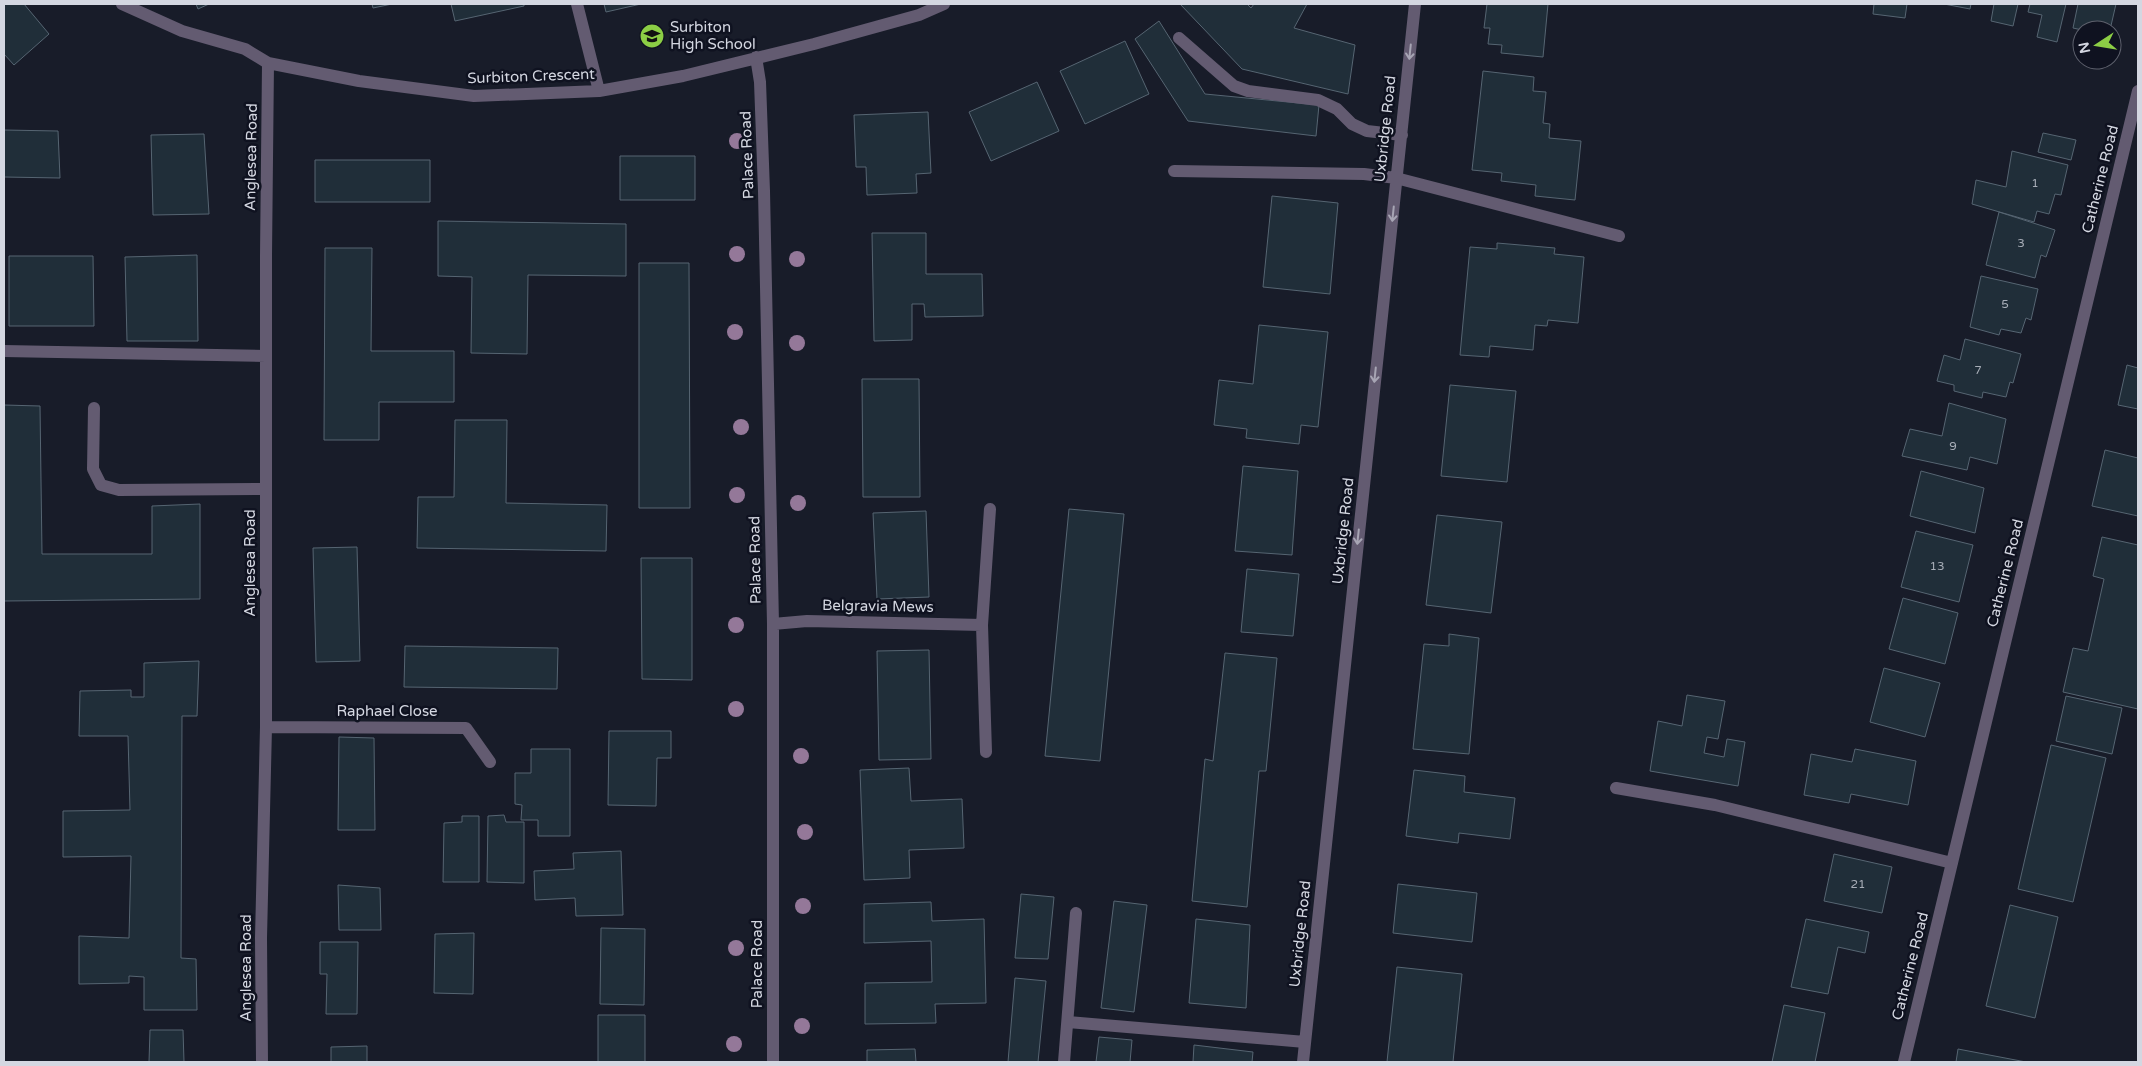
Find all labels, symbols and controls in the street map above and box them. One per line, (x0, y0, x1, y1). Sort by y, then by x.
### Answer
place label: Surbiton High School (670, 18, 756, 53)
north arrow (2072, 20, 2122, 70)
school or university icon: Surbiton High School (639, 23, 665, 49)
text: N (2075, 40, 2094, 55)
one-way arrow (1405, 44, 1415, 60)
street label: Surbiton Crescent (467, 65, 595, 87)
street label: Uxbridge Road (1370, 75, 1400, 183)
street label: Anglesea Road (241, 103, 261, 211)
street label: Palace Road (736, 111, 758, 199)
street label: Catherine Road (2078, 123, 2122, 235)
house number: 1 (2031, 176, 2039, 190)
one-way arrow (1388, 206, 1397, 222)
house number: 3 (2017, 236, 2025, 250)
house number: 5 (2001, 297, 2009, 311)
house number: 7 (1974, 363, 1982, 377)
one-way arrow (1371, 367, 1380, 383)
house number: 9 (1949, 439, 1957, 453)
street label: Uxbridge Road (1328, 477, 1358, 585)
street label: Anglesea Road (241, 509, 259, 617)
street label: Palace Road (745, 516, 765, 604)
street label: Catherine Road (1983, 517, 2027, 629)
one-way arrow (1353, 529, 1363, 545)
house number: 13 (1929, 559, 1945, 573)
street label: Belgravia Mews (822, 596, 934, 616)
street label: Raphael Close (336, 702, 438, 720)
house number: 21 (1850, 877, 1866, 891)
street label: Uxbridge Road (1285, 880, 1315, 988)
street label: Catherine Road (1888, 910, 1932, 1022)
street label: Anglesea Road (237, 914, 255, 1022)
street label: Palace Road (748, 920, 766, 1008)

